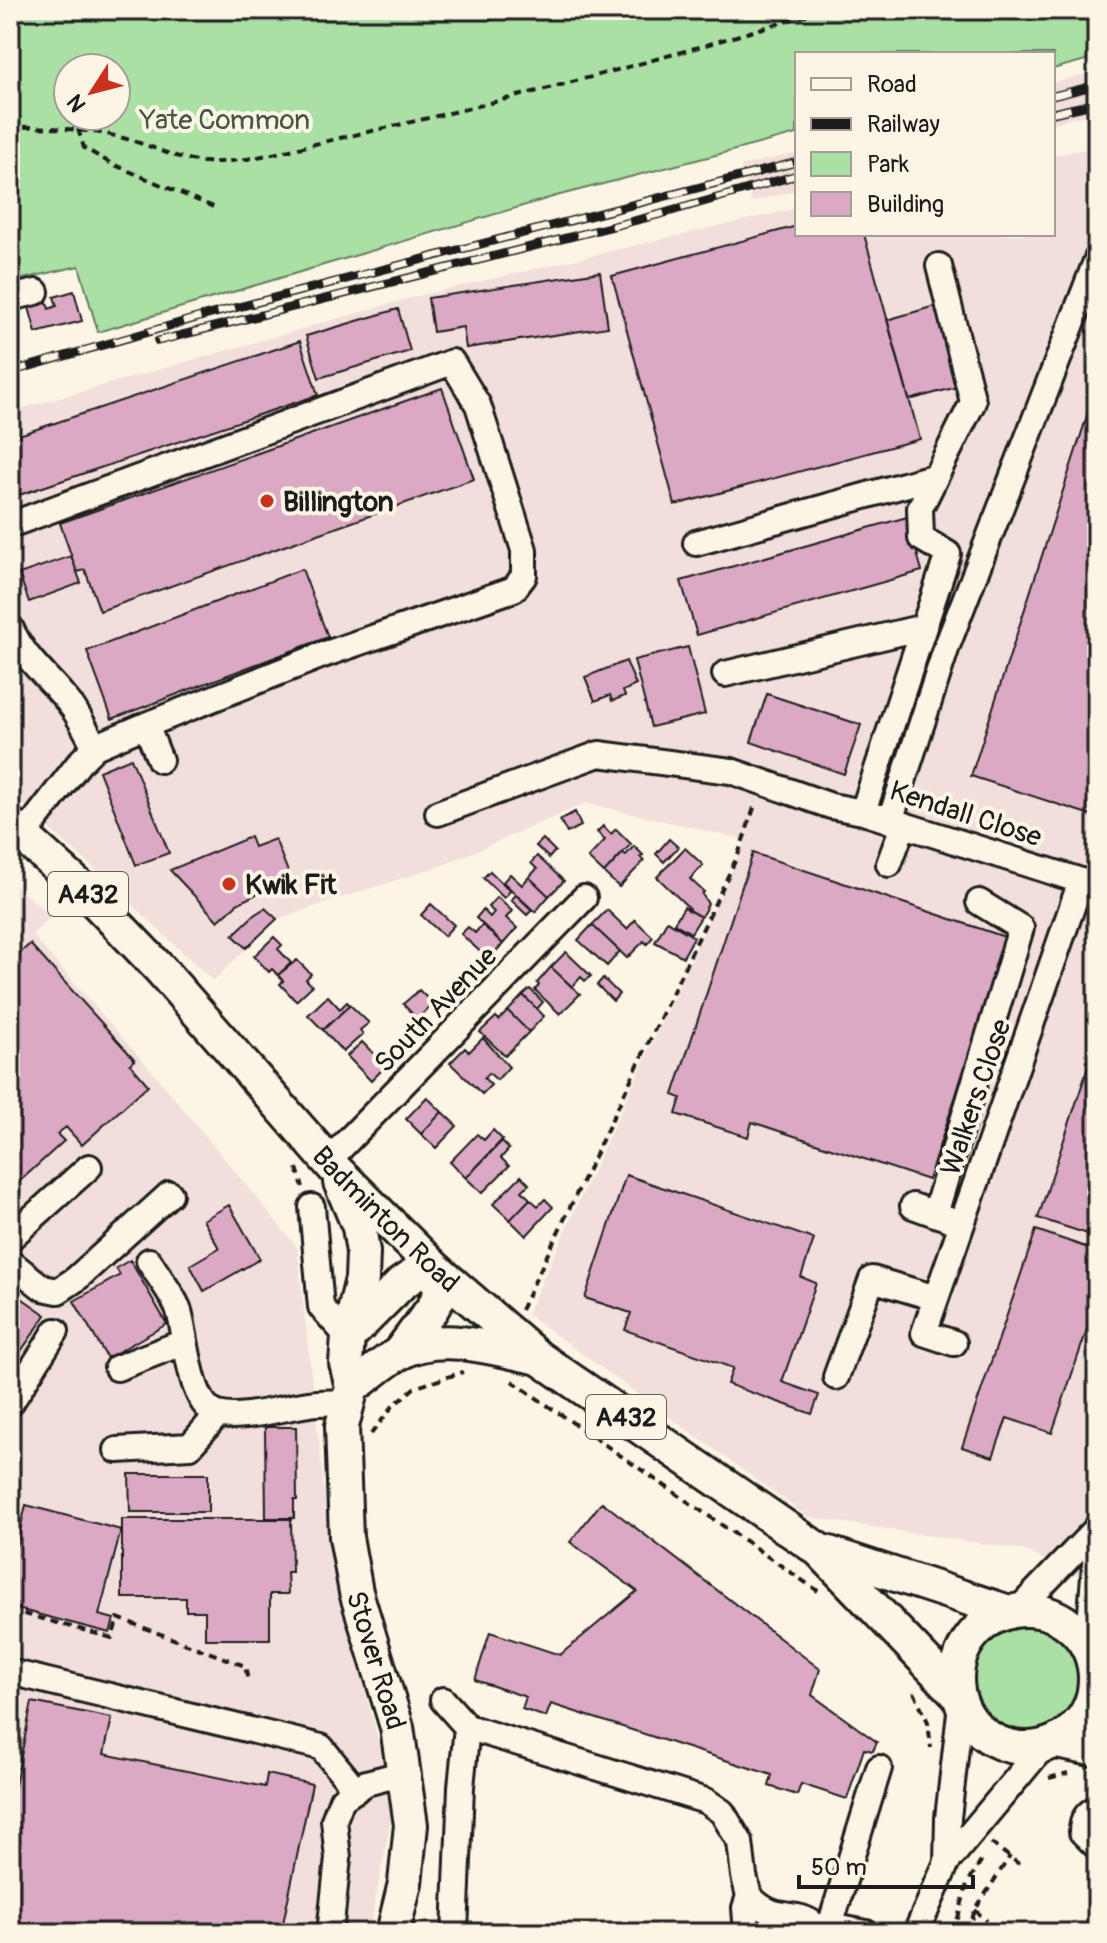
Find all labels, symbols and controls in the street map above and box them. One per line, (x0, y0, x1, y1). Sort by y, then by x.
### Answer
north arrow (52, 52, 132, 132)
legend (795, 52, 1055, 236)
text: Road (867, 70, 917, 99)
text: N (61, 89, 92, 117)
park label: Yate Common (139, 103, 310, 138)
text: Railway (867, 110, 940, 139)
text: Park (867, 150, 909, 179)
text: Building (867, 190, 944, 219)
place label: Billington (283, 485, 394, 520)
marker: Billington (258, 492, 276, 510)
street label: Kendall Close (885, 773, 1046, 855)
place label: Kwik Fit (245, 868, 337, 903)
road number: A432 (48, 872, 128, 916)
marker: Kwik Fit (220, 875, 238, 893)
street label: South Avenue (367, 939, 505, 1080)
street label: Walkers Close (933, 1015, 1020, 1180)
street label: Badminton Road (304, 1139, 466, 1301)
road number: A432 (586, 1395, 666, 1439)
street label: Stover Road (338, 1587, 413, 1734)
scale bar (799, 1839, 973, 1889)
text: 50 m (811, 1853, 867, 1882)

